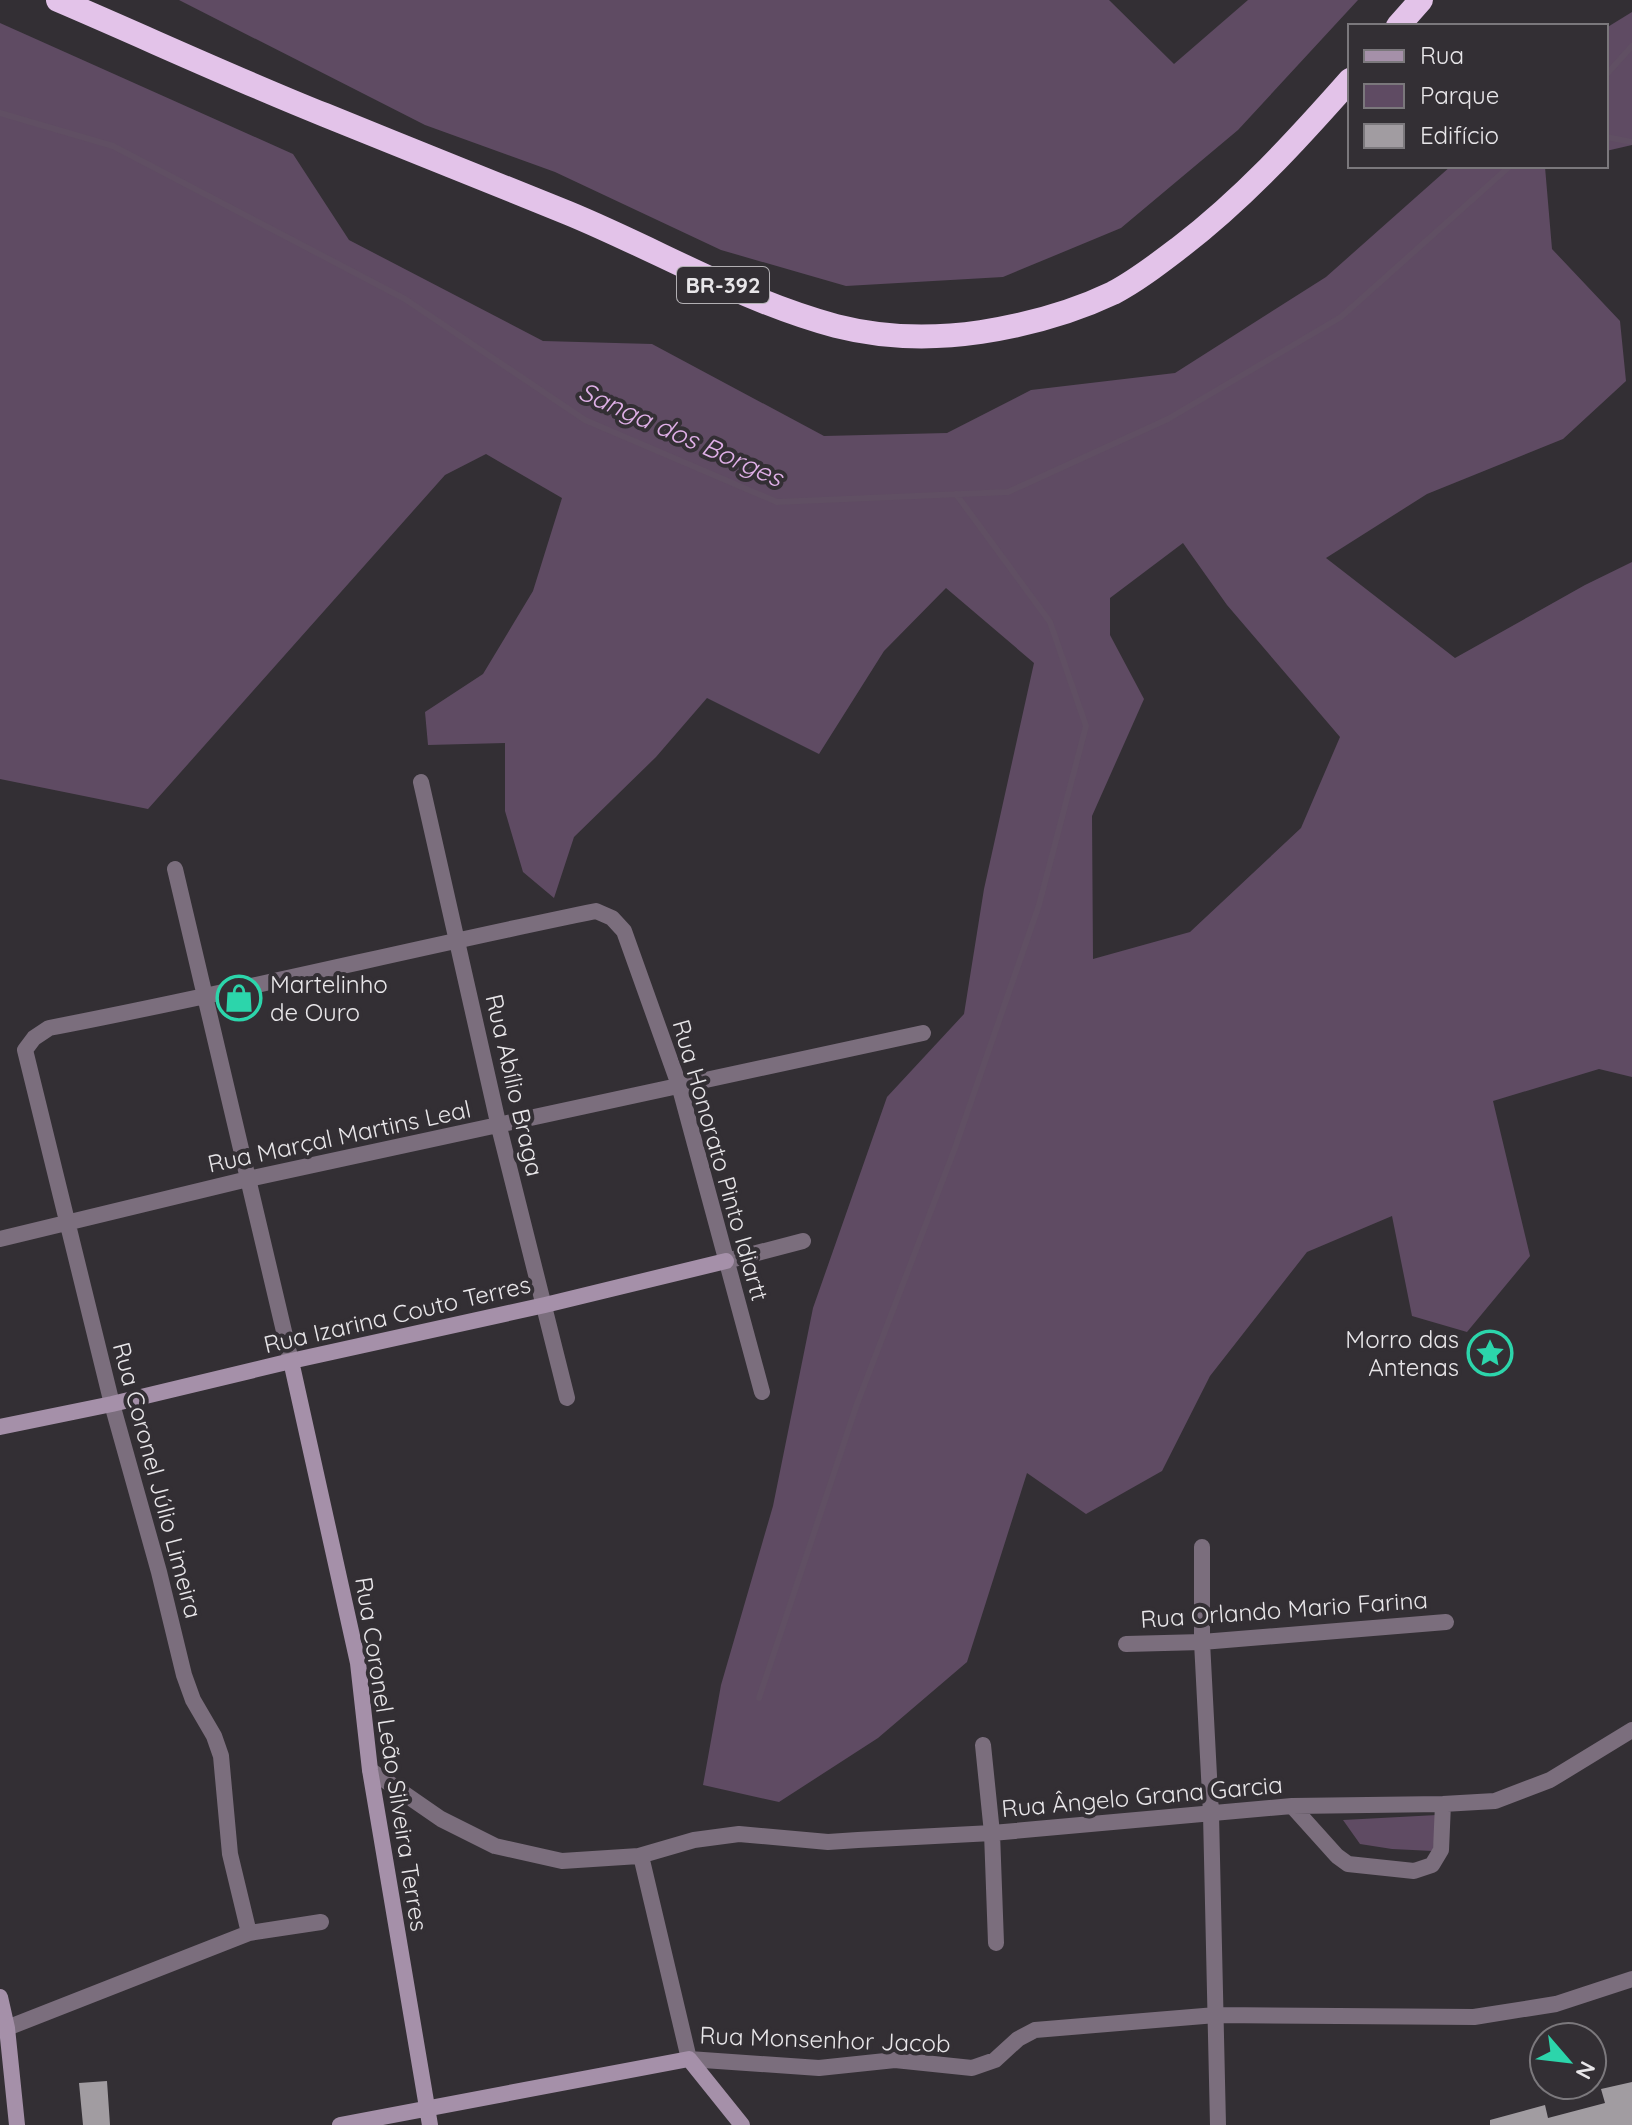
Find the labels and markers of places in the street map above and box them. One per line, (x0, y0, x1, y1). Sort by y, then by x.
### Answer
place label: Martelinho de Ouro (270, 969, 388, 1027)
shop icon: Martelinho de Ouro (215, 974, 263, 1022)
place label: Morro das Antenas (1345, 1324, 1459, 1382)
place icon: Morro das Antenas (1466, 1329, 1514, 1377)

